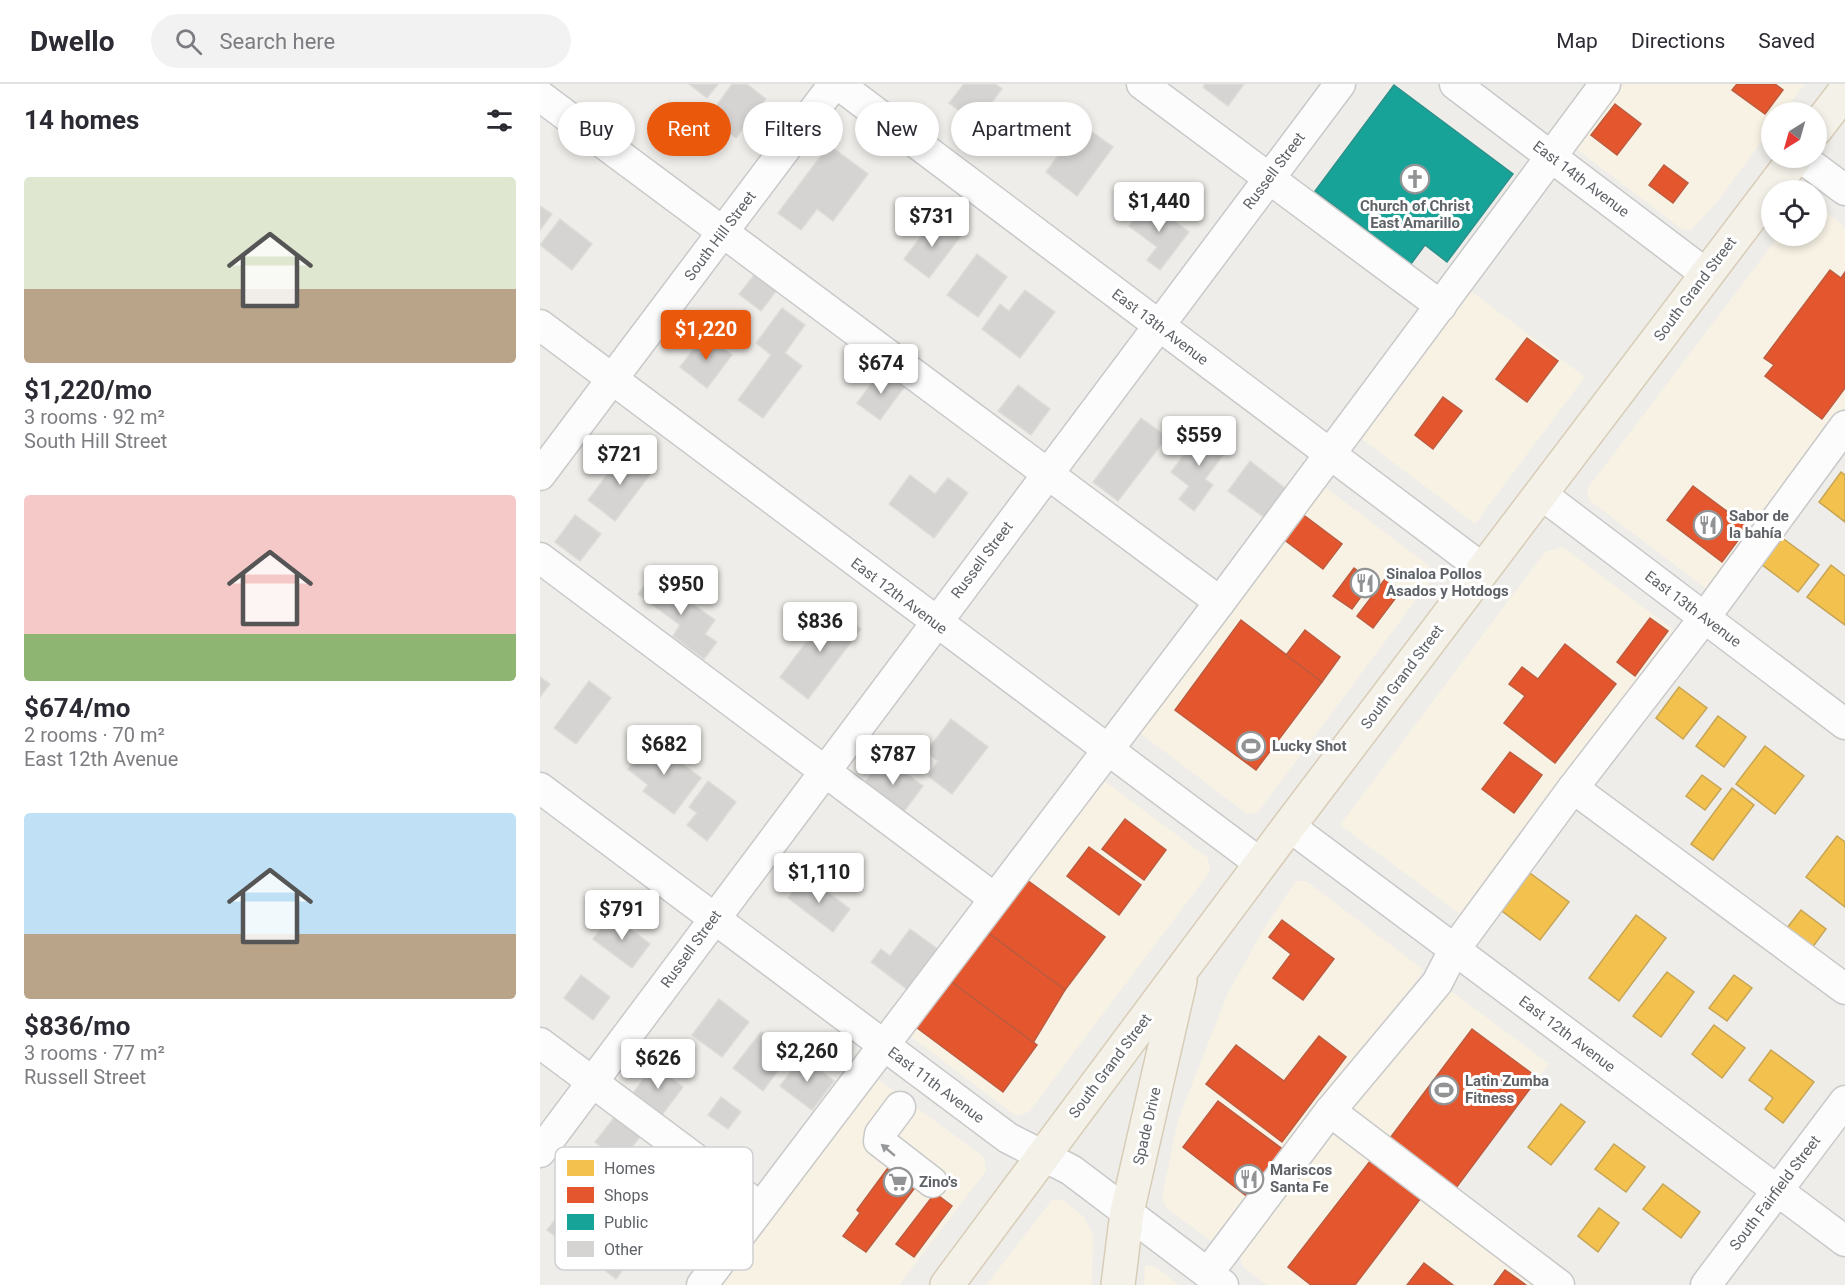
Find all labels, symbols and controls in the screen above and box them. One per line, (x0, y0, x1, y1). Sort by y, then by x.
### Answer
search box (151, 14, 571, 68)
text: Dwello (30, 25, 115, 58)
icon: search (172, 25, 205, 58)
text: Search here (220, 29, 335, 54)
text: Map (1556, 29, 1598, 53)
text: Directions (1631, 29, 1725, 53)
text: Saved (1758, 29, 1815, 53)
chip: Buy (558, 102, 635, 156)
chip: Rent (647, 102, 731, 156)
chip: Filters (743, 102, 843, 156)
chip: New (855, 102, 939, 156)
chip: Apartment (951, 102, 1092, 156)
north arrow (1761, 102, 1827, 168)
map controls (1761, 102, 1827, 246)
icon: filters (483, 104, 516, 137)
text: 14 homes (24, 105, 139, 135)
street label: Russell Street (1239, 129, 1309, 213)
street label: East 14th Avenue (1529, 137, 1633, 221)
church icon: Church of Christ East Amarillo (1399, 163, 1431, 195)
button: locate (1761, 180, 1827, 246)
pin: $1,440 (1110, 182, 1208, 233)
street label: South Hill Street (680, 188, 760, 284)
text: $1,440 (1128, 189, 1190, 213)
pin: $731 (896, 197, 968, 248)
place label: Church of Christ East Amarillo (1360, 197, 1470, 232)
text: $731 (909, 204, 955, 228)
icon: home (216, 216, 324, 324)
street label: South Grand Street (1650, 233, 1740, 345)
street label: East 13th Avenue (1108, 285, 1212, 369)
pin: $1,220 (657, 310, 755, 361)
text: $1,220 (675, 317, 737, 341)
pin: $674 (845, 344, 917, 395)
text: $674 (858, 351, 904, 375)
text: $1,220/mo (24, 375, 152, 405)
text: 3 rooms · 92 m² (24, 405, 165, 429)
pin: $559 (1163, 416, 1235, 467)
text: $559 (1176, 423, 1222, 447)
text: South Hill Street (24, 429, 167, 453)
pin: $721 (584, 435, 656, 486)
text: $721 (597, 442, 643, 466)
place label: Sabor de la bahía (1729, 507, 1789, 542)
restaurant icon: Sabor de la bahía (1692, 509, 1724, 541)
street label: Russell Street (947, 518, 1017, 602)
icon: home (216, 534, 324, 642)
street label: East 12th Avenue (847, 554, 951, 638)
pin: $950 (645, 565, 717, 616)
place label: Sinaloa Pollos Asados y Hotdogs (1386, 565, 1509, 600)
restaurant icon: Sinaloa Pollos Asados y Hotdogs (1349, 567, 1381, 599)
street label: East 13th Avenue (1641, 567, 1745, 651)
text: $950 (658, 572, 704, 596)
pin: $836 (784, 602, 856, 653)
text: $836 (797, 609, 843, 633)
street label: South Grand Street (1357, 621, 1447, 733)
text: $674/mo (24, 693, 131, 723)
text: 2 rooms · 70 m² (24, 723, 165, 747)
pin: $682 (628, 725, 700, 776)
sports icon: Lucky Shot (1235, 730, 1267, 762)
text: $682 (641, 732, 687, 756)
pin: $787 (857, 735, 929, 786)
place label: Lucky Shot (1272, 737, 1347, 755)
text: $787 (870, 742, 916, 766)
text: East 12th Avenue (24, 747, 178, 771)
icon: home (216, 852, 324, 960)
pin: $1,110 (770, 853, 868, 904)
text: $1,110 (788, 860, 850, 884)
pin: $791 (586, 890, 658, 941)
text: $791 (599, 897, 645, 921)
street label: Russell Street (657, 907, 725, 991)
street label: East 12th Avenue (1515, 992, 1619, 1076)
street label: South Grand Street (1065, 1010, 1155, 1122)
text: $836/mo (24, 1011, 131, 1041)
pin: $2,260 (758, 1032, 856, 1083)
pin: $626 (622, 1039, 694, 1090)
text: $2,260 (776, 1039, 838, 1063)
text: 3 rooms · 77 m² (24, 1041, 165, 1065)
street label: East 11th Avenue (884, 1043, 988, 1127)
text: $626 (635, 1046, 681, 1070)
text: Russell Street (24, 1065, 146, 1089)
place label: Latin Zumba Fitness (1465, 1072, 1549, 1107)
sports icon: Latin Zumba Fitness (1428, 1074, 1460, 1106)
street label: Spade Drive (1129, 1085, 1165, 1167)
street label: South Fairfield Street (1726, 1132, 1824, 1254)
one-way arrow (881, 1144, 896, 1157)
legend (555, 1147, 753, 1270)
text: Homes (604, 1159, 655, 1178)
place label: Mariscos Santa Fe (1270, 1161, 1333, 1196)
restaurant icon: Mariscos Santa Fe (1233, 1163, 1265, 1195)
supermarket icon: Zino's (882, 1166, 914, 1198)
place label: Zino's (919, 1173, 958, 1191)
text: Shops (604, 1186, 649, 1205)
text: Public (604, 1213, 648, 1232)
text: Other (604, 1240, 644, 1259)

